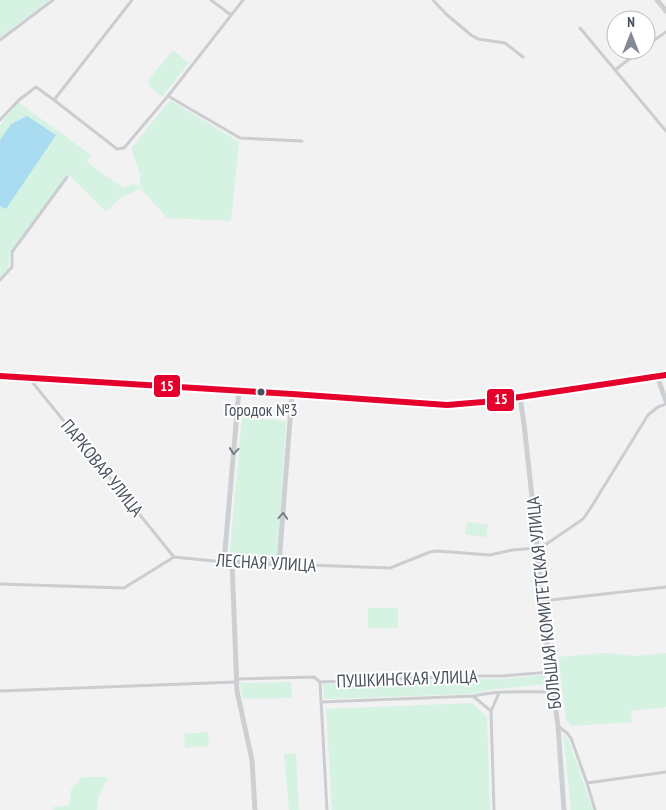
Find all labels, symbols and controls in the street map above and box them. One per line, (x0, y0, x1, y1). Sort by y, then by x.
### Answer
north arrow (606, 10, 656, 60)
text: N (627, 13, 635, 31)
line badge: 15 (153, 374, 181, 398)
text: 15 (160, 377, 174, 395)
marker: Городок №3 (256, 387, 266, 397)
line badge: 15 (486, 388, 515, 412)
text: 15 (494, 390, 508, 408)
place label: Городок №3 (224, 399, 298, 421)
street label: ПАРКОВАЯ УЛИЦА (56, 414, 149, 521)
one-way arrow (229, 448, 240, 456)
street label: БОЛЬШАЯ КОМИТЕТСКАЯ УЛИЦА (521, 495, 566, 710)
one-way arrow (278, 511, 289, 519)
street label: ЛЕСНАЯ УЛИЦА (214, 548, 317, 577)
street label: ПУШКИНСКАЯ УЛИЦА (336, 665, 478, 692)

